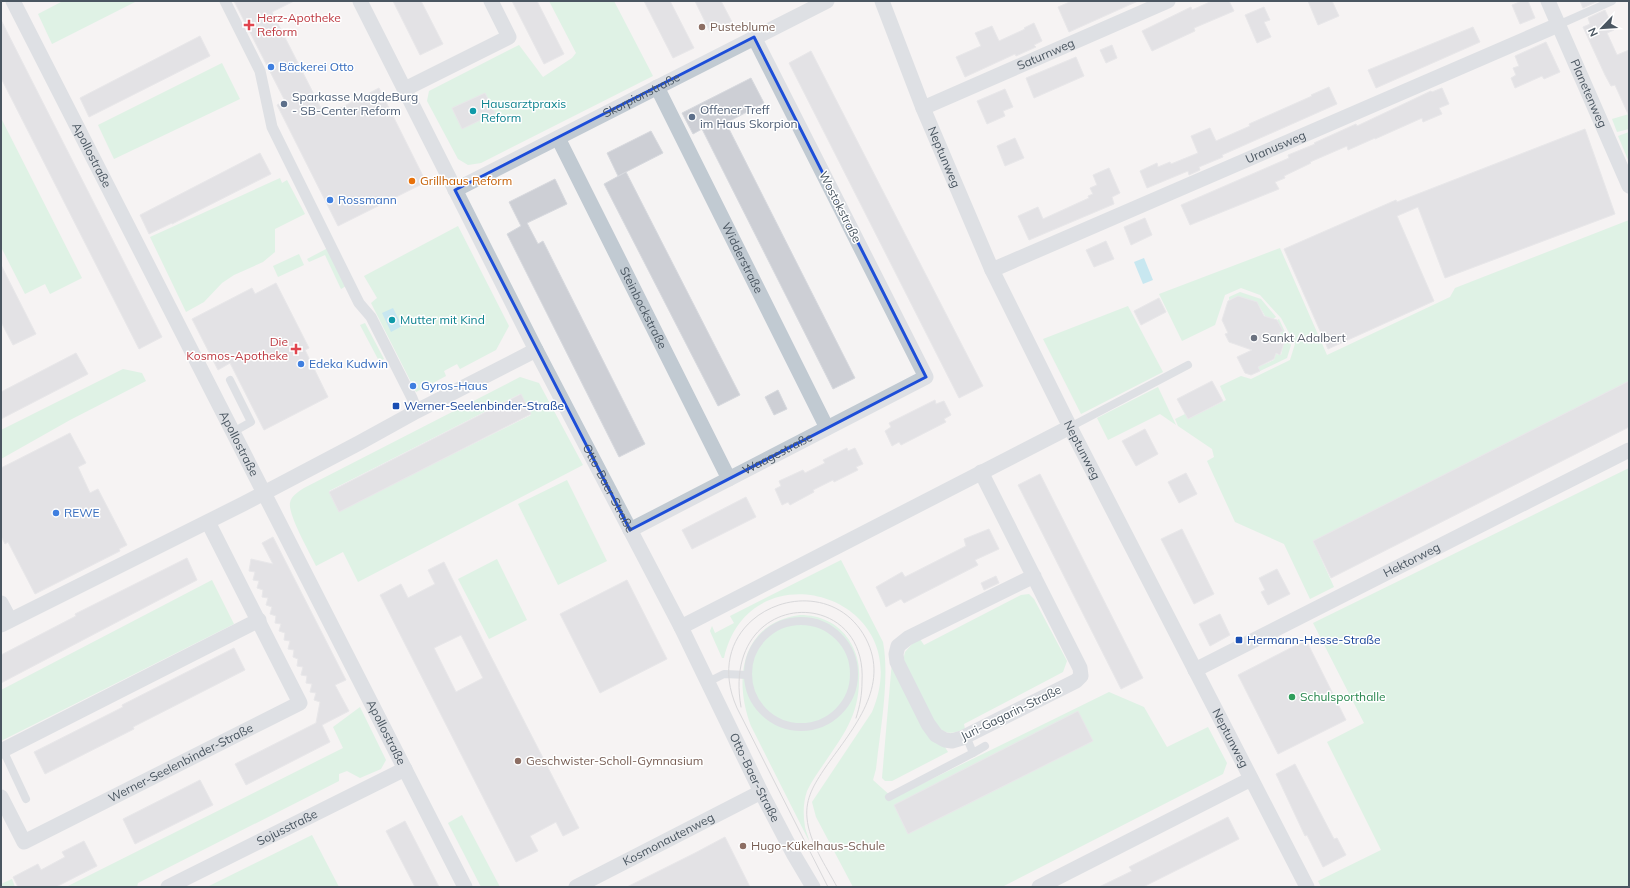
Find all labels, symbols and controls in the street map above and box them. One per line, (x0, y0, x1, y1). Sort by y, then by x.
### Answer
north arrow (1582, 8, 1622, 48)
place label: Herz-Apotheke Reform (257, 10, 341, 39)
place label: Pusteblume (710, 19, 775, 34)
marker: Herz-Apotheke Reform (244, 20, 254, 30)
marker: Pusteblume (697, 22, 707, 32)
text: N (1585, 26, 1601, 39)
street label: Saturnweg (1015, 35, 1077, 73)
street label: Planetenweg (1567, 57, 1611, 130)
place label: Bäckerei Otto (279, 59, 354, 74)
marker: Bäckerei Otto (266, 62, 276, 72)
street label: Skorpionstraße (600, 69, 682, 121)
place label: Sparkasse MagdeBurg - SB-Center Reform (292, 89, 418, 118)
place label: Hausarztpraxis Reform (481, 96, 566, 125)
marker: Sparkasse MagdeBurg - SB-Center Reform (279, 99, 289, 109)
place label: Offener Treff im Haus Skorpion (700, 102, 798, 131)
marker: Hausarztpraxis Reform (468, 106, 478, 116)
marker: Offener Treff im Haus Skorpion (687, 112, 697, 122)
street label: Apollostraße (69, 120, 115, 190)
street label: Neptunweg (925, 124, 964, 190)
street label: Uranusweg (1243, 127, 1308, 166)
street label: Wostokstraße (816, 169, 865, 245)
place label: Grillhaus Reform (420, 173, 512, 188)
marker: Grillhaus Reform (407, 176, 417, 186)
place label: Rossmann (338, 192, 397, 207)
marker: Rossmann (325, 195, 335, 205)
street label: Widderstraße (719, 220, 767, 296)
street label: Steinbockstraße (617, 264, 670, 351)
place label: Mutter mit Kind (400, 312, 485, 327)
marker: Mutter mit Kind (387, 315, 397, 325)
place label: Sankt Adalbert (1262, 330, 1346, 345)
marker: Sankt Adalbert (1249, 333, 1259, 343)
place label: Die Kosmos-Apotheke (186, 334, 288, 363)
marker: Die Kosmos-Apotheke (291, 344, 301, 354)
place label: Edeka Kudwin (309, 356, 388, 371)
marker: Edeka Kudwin (296, 359, 306, 369)
place label: Gyros-Haus (421, 378, 488, 393)
marker: Gyros-Haus (408, 381, 418, 391)
place label: Werner-Seelenbinder-Straße (404, 398, 564, 413)
marker: Werner-Seelenbinder-Straße (391, 401, 401, 411)
street label: Apollostraße (216, 408, 262, 479)
street label: Neptunweg (1061, 418, 1104, 482)
street label: Waagestraße (740, 429, 815, 478)
street label: Otto-Baer-Straße (580, 441, 638, 535)
place label: REWE (64, 505, 100, 520)
marker: REWE (51, 508, 61, 518)
street label: Hektorweg (1381, 539, 1442, 580)
place label: Hermann-Hesse-Straße (1247, 632, 1380, 647)
marker: Hermann-Hesse-Straße (1234, 635, 1244, 645)
street label: Juri-Gagarin-Straße (958, 682, 1064, 743)
place label: Schulsporthalle (1300, 689, 1386, 704)
marker: Schulsporthalle (1287, 692, 1297, 702)
street label: Apollostraße (364, 697, 409, 767)
street label: Neptunweg (1209, 706, 1252, 770)
street label: Werner-Seelenbinder-Straße (106, 720, 255, 805)
street label: Otto-Baer-Straße (726, 730, 783, 825)
place label: Geschwister-Scholl-Gymnasium (526, 753, 703, 768)
marker: Geschwister-Scholl-Gymnasium (513, 756, 523, 766)
street label: Sojusstraße (254, 806, 320, 849)
street label: Kosmonautenweg (620, 809, 716, 869)
place label: Hugo-Kükelhaus-Schule (751, 838, 885, 853)
marker: Hugo-Kükelhaus-Schule (738, 841, 748, 851)

